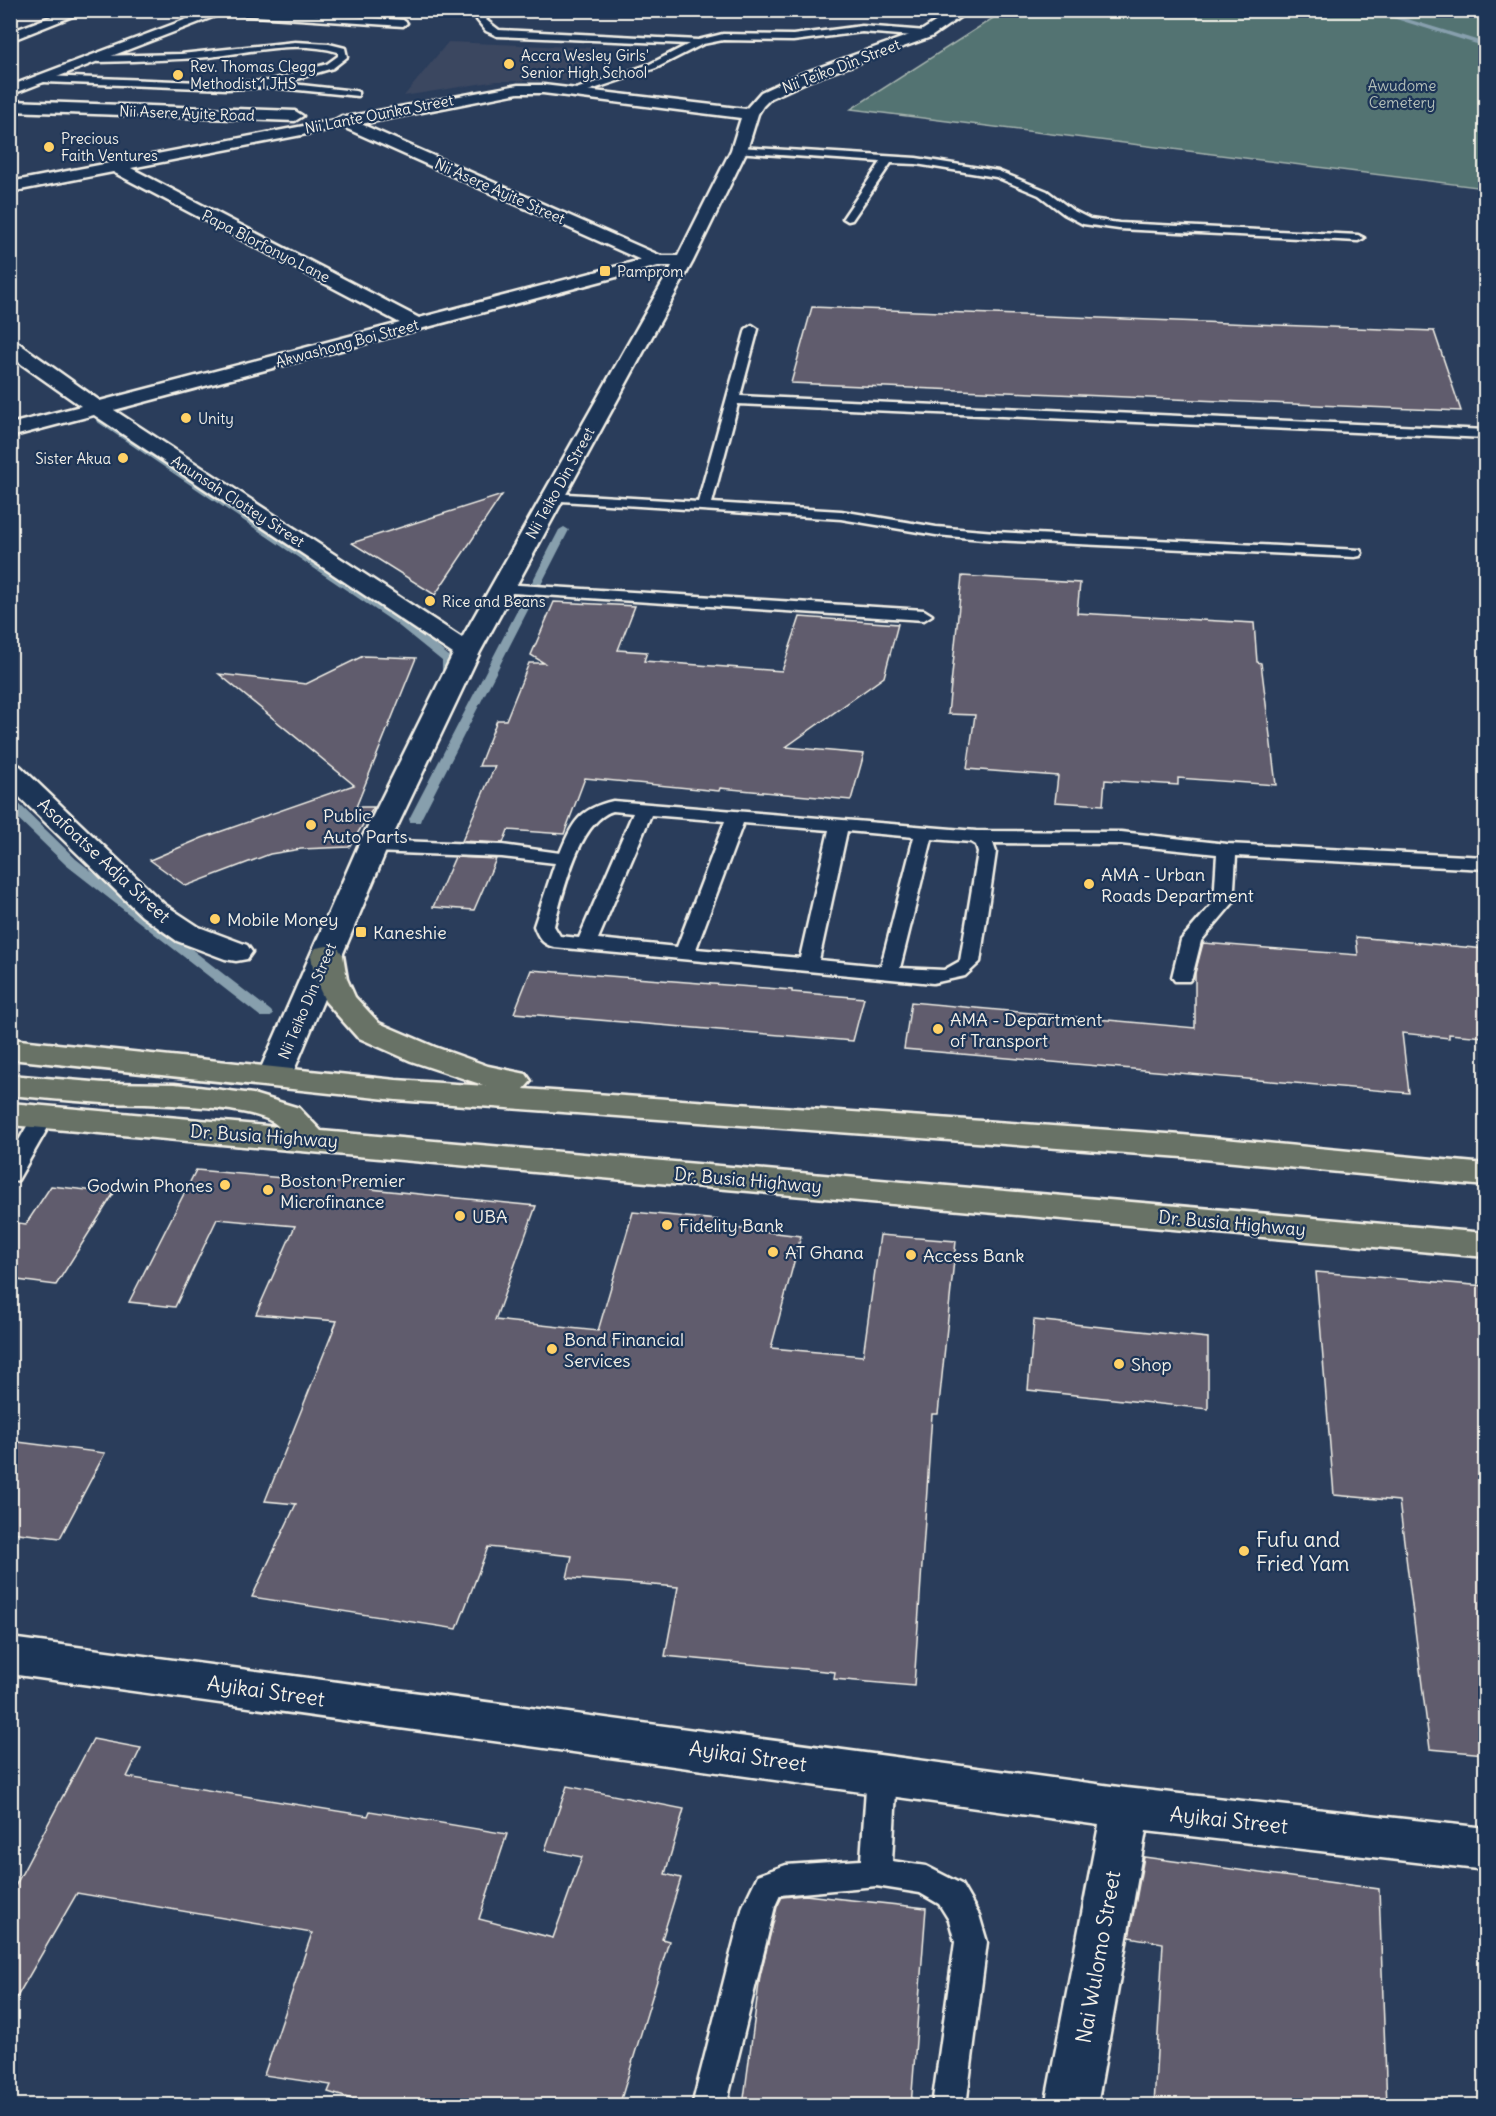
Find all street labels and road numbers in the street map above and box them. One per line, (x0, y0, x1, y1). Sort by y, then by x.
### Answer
street label: Nii Teiko Din Street (779, 35, 903, 97)
street label: Nii Lante Ounka Street (303, 90, 455, 138)
street label: Nii Asere Ayite Road (119, 101, 255, 125)
street label: Nii Asere Ayite Street (432, 154, 568, 228)
street label: Papa Blorfonyo Lane (199, 205, 333, 287)
street label: Akwashong Boi Street (273, 315, 421, 371)
street label: Nii Teiko Din Street (521, 424, 599, 542)
street label: Anunsah Clottey Street (168, 451, 308, 551)
street label: Asafoatse Adja Street (33, 793, 175, 927)
street label: Nii Teiko Din Street (274, 940, 340, 1062)
street label: Dr. Busia Highway (189, 1119, 339, 1153)
street label: Dr. Busia Highway (673, 1162, 823, 1198)
street label: Dr. Busia Highway (1157, 1205, 1307, 1241)
street label: Ayikai Street (205, 1669, 327, 1713)
street label: Ayikai Street (687, 1734, 809, 1778)
street label: Ayikai Street (1169, 1800, 1289, 1840)
street label: Nai Wulomo Street (1070, 1869, 1126, 2045)

